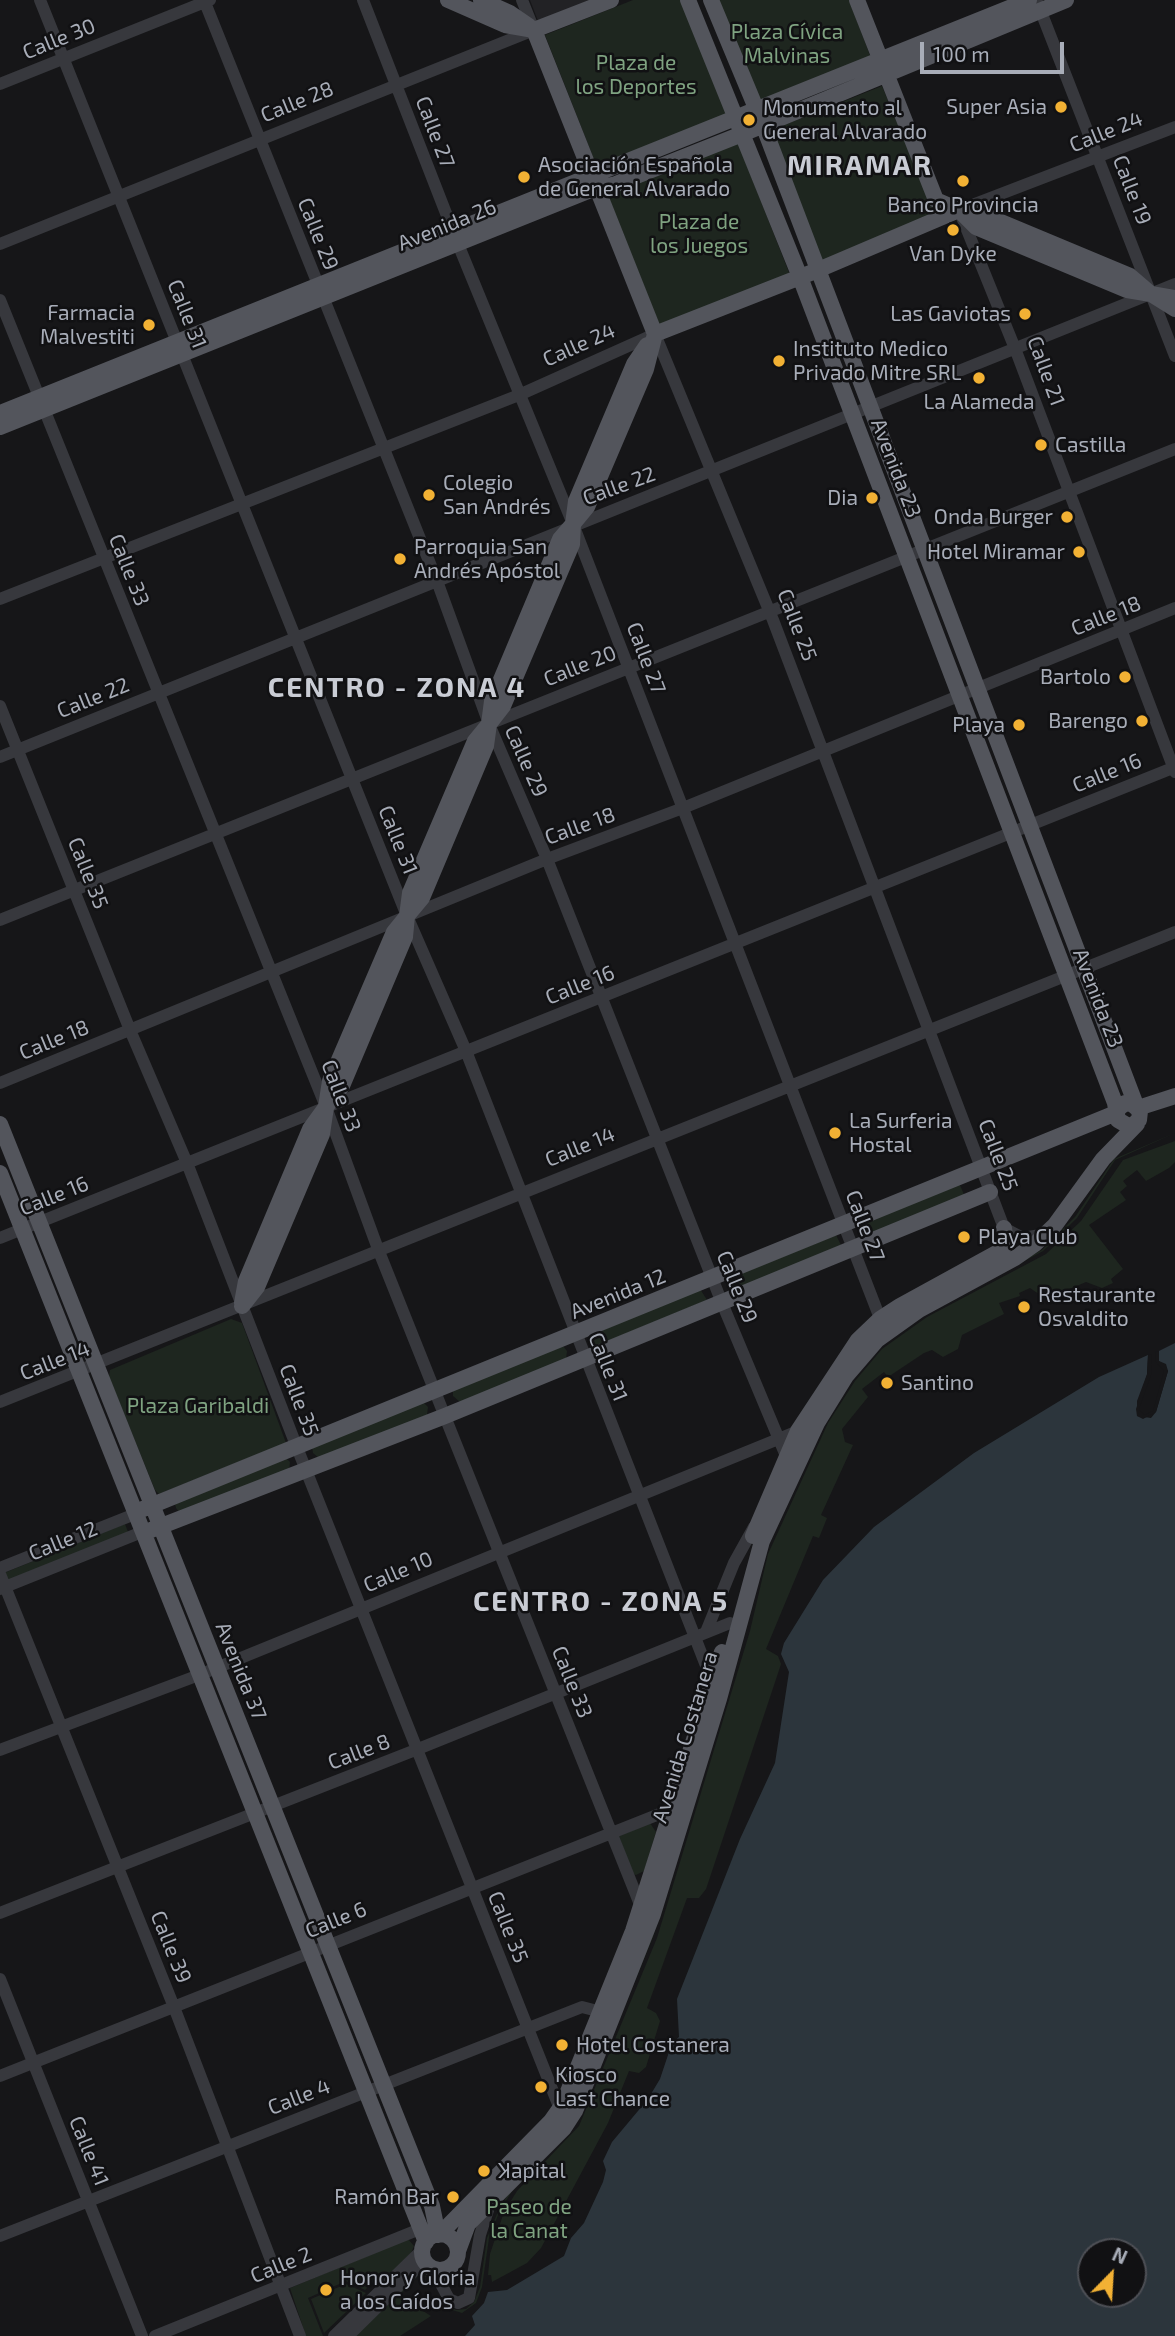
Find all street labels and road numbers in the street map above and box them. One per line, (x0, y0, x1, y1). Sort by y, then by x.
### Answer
street label: Calle 30 (19, 13, 99, 65)
street label: Calle 28 (257, 76, 337, 128)
street label: Calle 27 (410, 93, 460, 171)
street label: Calle 24 (1066, 106, 1146, 158)
street label: Calle 19 (1107, 152, 1157, 228)
street label: Calle 29 (292, 194, 344, 274)
street label: Avenida 26 (394, 194, 500, 256)
street label: Calle 31 (162, 276, 212, 352)
street label: Calle 24 (539, 318, 619, 372)
street label: Calle 21 (1022, 333, 1070, 409)
street label: Avenida 23 (866, 415, 926, 521)
street label: Calle 22 (579, 461, 659, 511)
street label: Calle 33 (103, 530, 155, 610)
street label: Calle 25 (772, 585, 822, 665)
street label: Calle 18 (1067, 591, 1145, 641)
street label: Calle 27 (621, 619, 671, 697)
street label: Calle 20 (540, 640, 620, 692)
street label: Calle 22 (53, 672, 133, 724)
street label: Calle 29 (499, 721, 553, 801)
street label: Calle 16 (1069, 748, 1145, 798)
street label: Calle 31 (373, 802, 423, 878)
street label: Calle 18 (541, 802, 619, 850)
street label: Calle 35 (62, 834, 114, 912)
street label: Avenida 23 (1068, 945, 1128, 1051)
street label: Calle 16 (542, 960, 618, 1010)
street label: Calle 18 (15, 1015, 93, 1065)
street label: Calle 33 (316, 1056, 366, 1136)
street label: Calle 25 (973, 1115, 1023, 1195)
street label: Calle 14 (541, 1122, 619, 1172)
street label: Calle 16 (16, 1171, 92, 1221)
street label: Calle 27 (840, 1187, 890, 1265)
street label: Calle 29 (711, 1247, 763, 1327)
street label: Avenida 12 (567, 1263, 669, 1325)
street label: Calle 31 (583, 1329, 633, 1405)
street label: Calle 14 (16, 1336, 94, 1386)
street label: Calle 35 (274, 1361, 324, 1439)
street label: Calle 12 (25, 1516, 101, 1566)
street label: Calle 10 (359, 1546, 437, 1598)
street label: Avenida 37 (210, 1619, 272, 1723)
street label: Calle 33 (546, 1642, 598, 1722)
street label: Avenida Costanera (647, 1648, 723, 1826)
street label: Calle 8 (324, 1729, 394, 1775)
street label: Calle 35 (482, 1888, 534, 1966)
street label: Calle 6 (302, 1896, 370, 1944)
street label: Calle 39 (145, 1907, 197, 1987)
street label: Calle 4 (264, 2074, 334, 2120)
street label: Calle 41 (64, 2112, 114, 2190)
street label: Calle 2 (247, 2241, 315, 2289)

